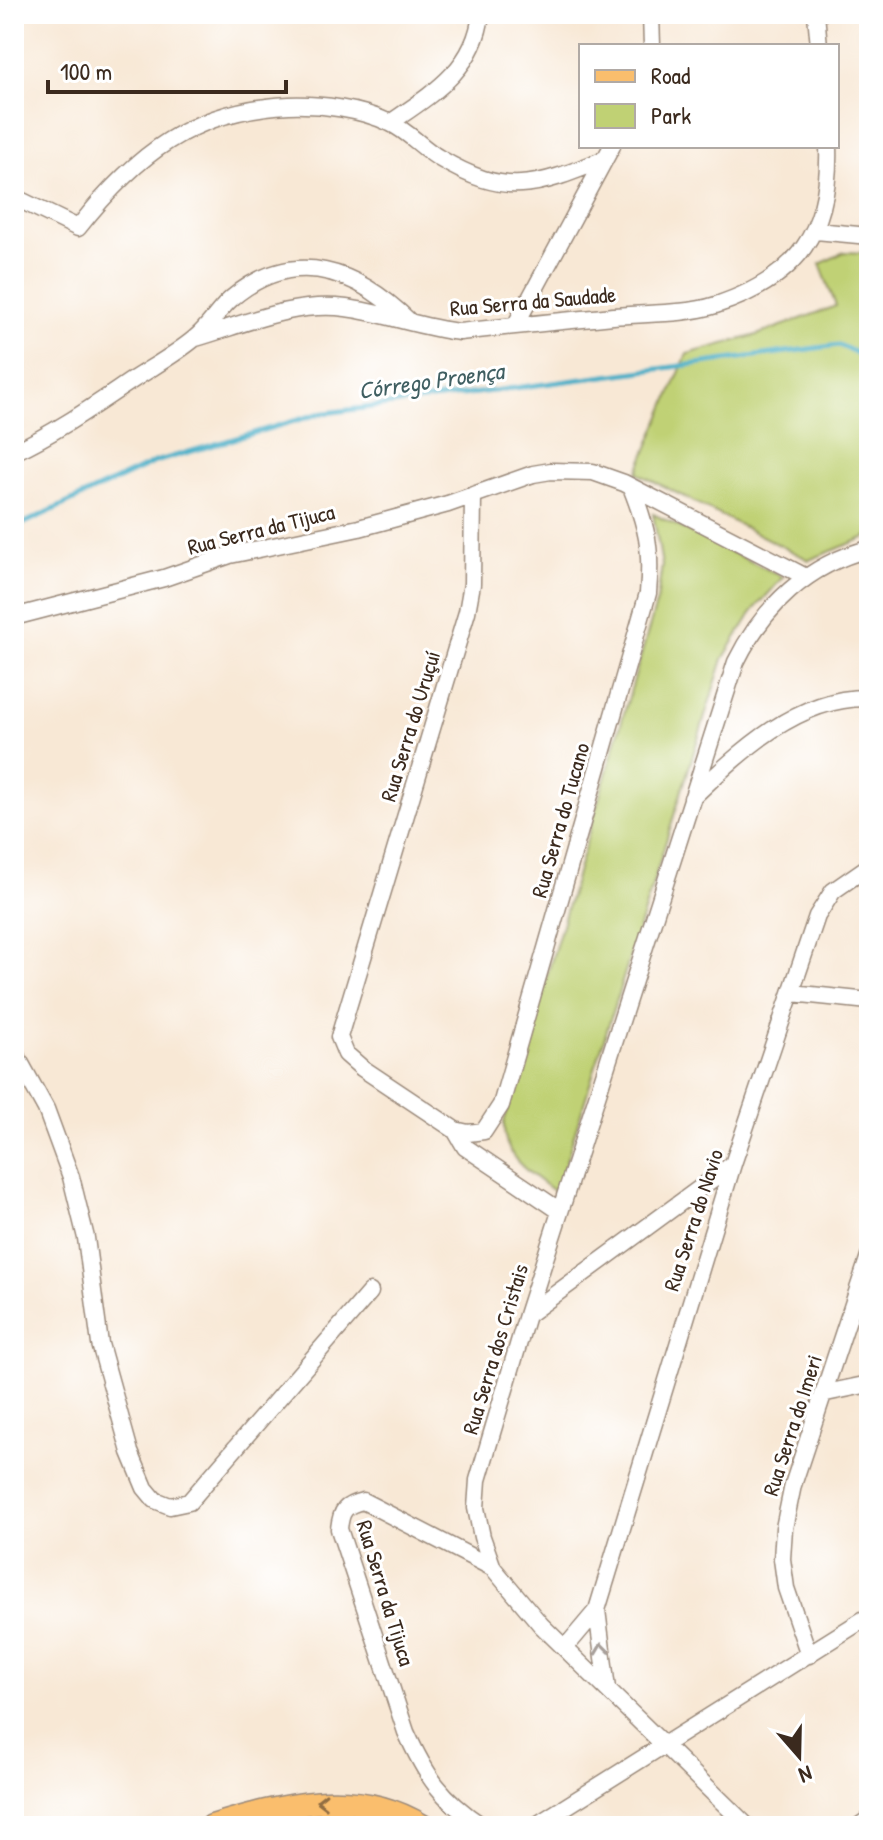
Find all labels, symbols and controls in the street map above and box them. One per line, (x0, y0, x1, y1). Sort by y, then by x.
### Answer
scale bar (48, 44, 286, 94)
legend (579, 44, 839, 148)
text: 100 m (60, 55, 112, 87)
text: Road (651, 59, 690, 91)
text: Park (651, 99, 691, 131)
street label: Rua Serra da Saudade (449, 279, 617, 323)
water label: Córrego Proença (356, 354, 508, 407)
street label: Rua Serra da Tijuca (184, 496, 338, 562)
street label: Rua Serra do Uruçuí (373, 647, 447, 805)
street label: Rua Serra do Tucano (524, 739, 596, 901)
street label: Rua Serra do Navio (656, 1145, 730, 1295)
street label: Rua Serra dos Cristais (455, 1260, 535, 1438)
street label: Rua Serra do Imeri (755, 1351, 829, 1499)
street label: Rua Serra da Tijuca (350, 1517, 422, 1670)
one-way arrow (593, 1642, 610, 1655)
north arrow (759, 1716, 839, 1796)
text: N (795, 1759, 816, 1791)
one-way arrow (315, 1793, 328, 1810)

